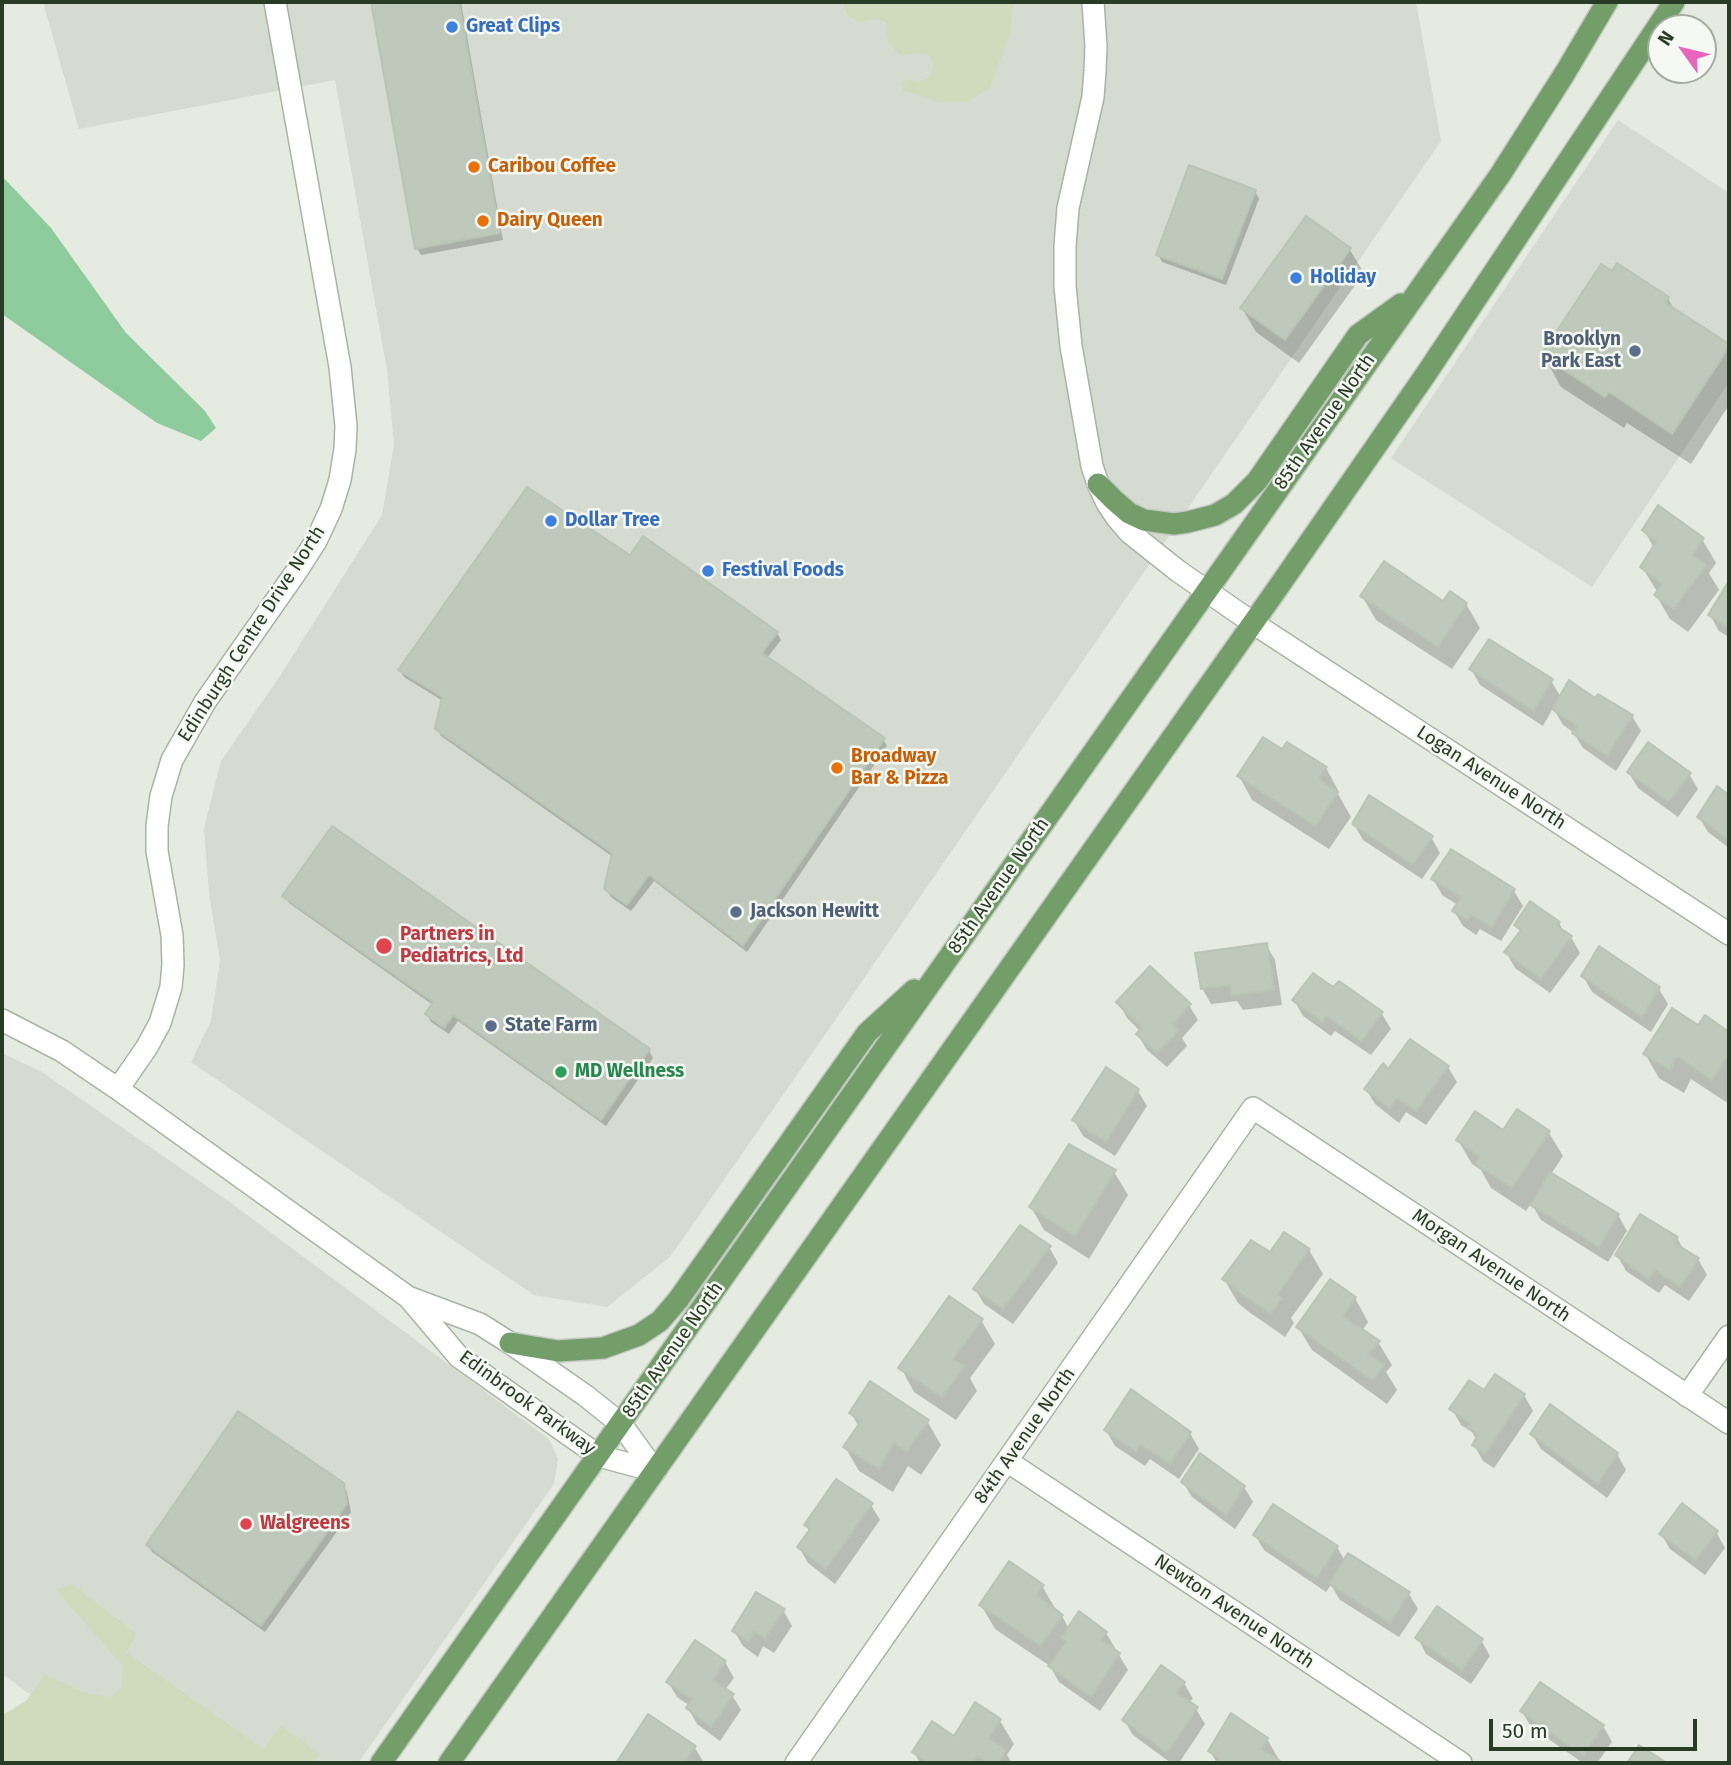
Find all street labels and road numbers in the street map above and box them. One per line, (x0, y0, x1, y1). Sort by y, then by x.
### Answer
street label: 85th Avenue North (1270, 350, 1380, 494)
street label: Edinburgh Centre Drive North (174, 522, 330, 746)
street label: Logan Avenue North (1412, 721, 1570, 835)
street label: 85th Avenue North (944, 814, 1054, 958)
street label: Morgan Avenue North (1407, 1204, 1575, 1328)
street label: 85th Avenue North (618, 1278, 728, 1422)
street label: Edinbrook Parkway (454, 1346, 600, 1460)
street label: 84th Avenue North (969, 1363, 1081, 1509)
street label: Newton Avenue North (1150, 1550, 1318, 1674)

